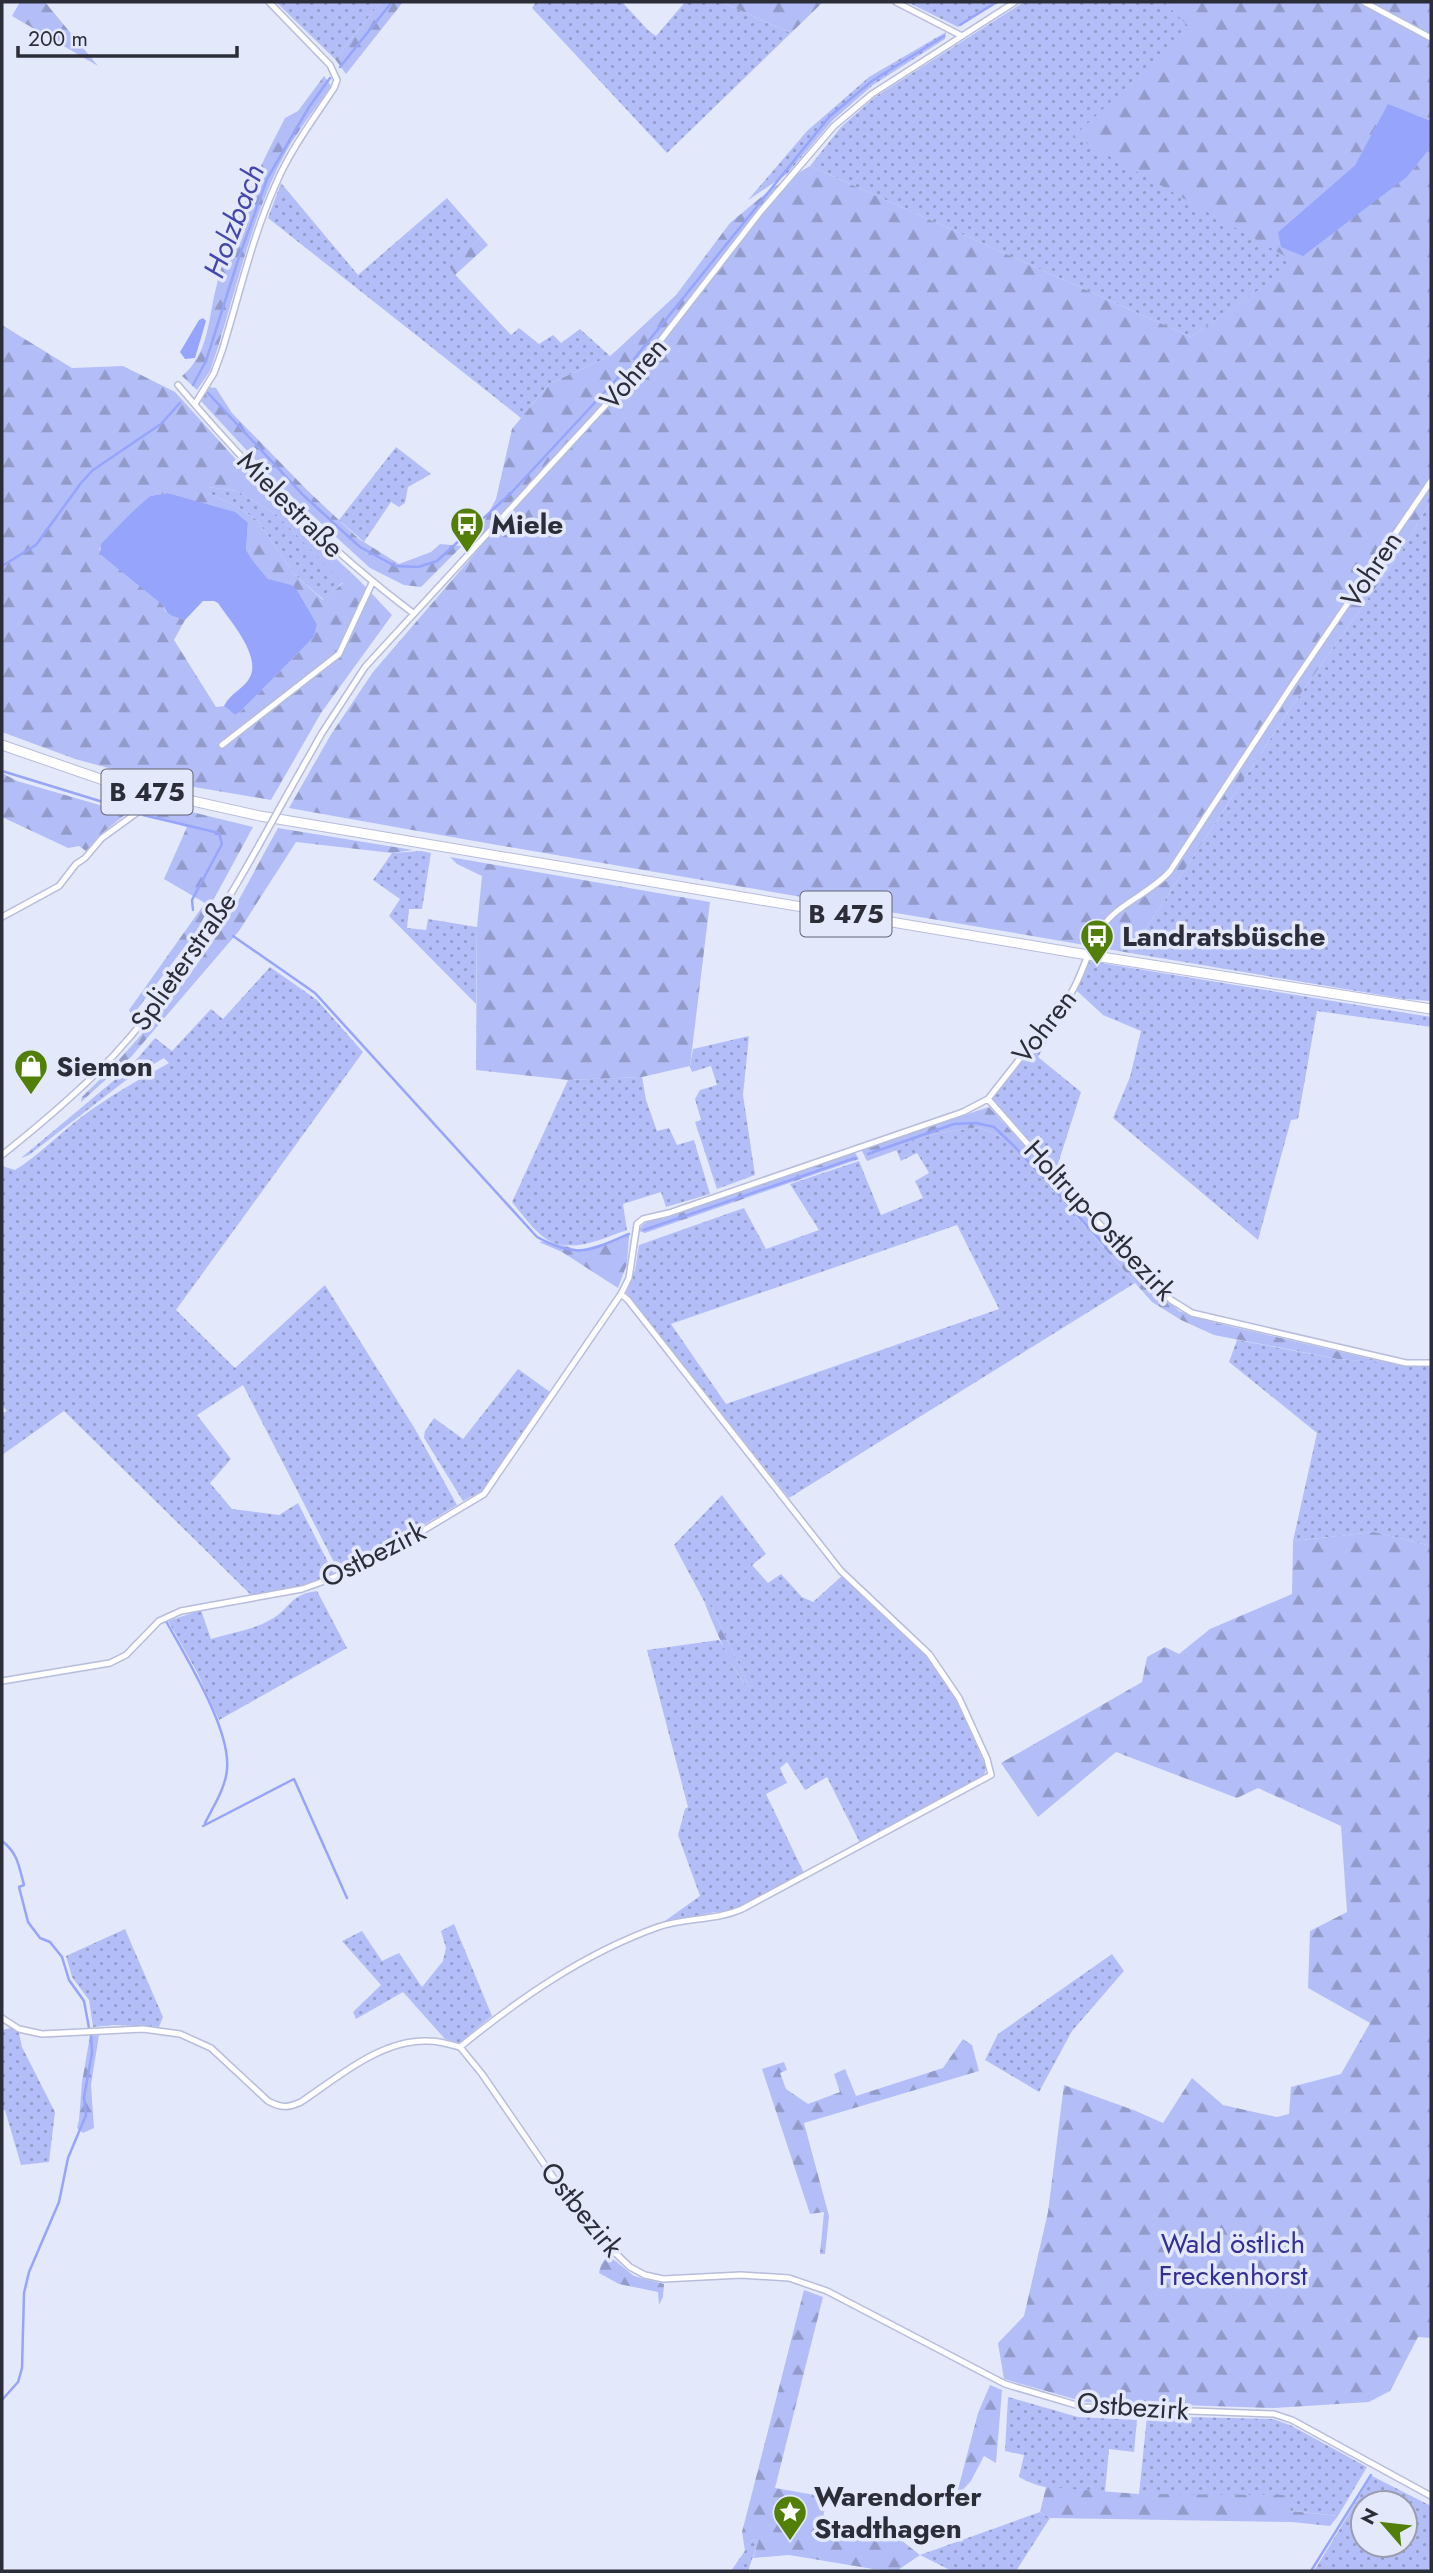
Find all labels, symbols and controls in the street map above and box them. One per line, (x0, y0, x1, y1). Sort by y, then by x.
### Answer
scale bar (18, 14, 236, 58)
text: 200 m (28, 24, 88, 54)
water label: Holzbach (192, 157, 275, 284)
street label: Vohren (590, 328, 677, 419)
street label: Mielestraße (228, 442, 353, 567)
place label: Miele (491, 504, 563, 545)
bus stop icon: Miele (448, 505, 486, 554)
street label: Vohren (1331, 523, 1412, 616)
road number: B 475 (102, 770, 192, 814)
street label: Splieterstraße (120, 883, 247, 1039)
road number: B 475 (800, 892, 892, 937)
place label: Landratsbüsche (1122, 916, 1325, 957)
bus stop icon: Landratsbüsche (1078, 917, 1116, 966)
street label: Vohren (1002, 980, 1087, 1072)
place label: Siemon (56, 1046, 153, 1087)
shop icon: Siemon (12, 1047, 50, 1096)
street label: Holtrup-Ostbezirk (1014, 1131, 1186, 1310)
street label: Ostbezirk (314, 1510, 433, 1598)
street label: Ostbezirk (530, 2153, 633, 2266)
park label: Wald östlich Freckenhorst (1158, 2223, 1308, 2296)
street label: Ostbezirk (1076, 2382, 1191, 2431)
place label: Warendorfer Stadthagen (814, 2476, 982, 2549)
north arrow (1349, 2489, 1419, 2559)
place icon: Warendorfer Stadthagen (771, 2493, 809, 2542)
text: N (1354, 2503, 1385, 2529)

